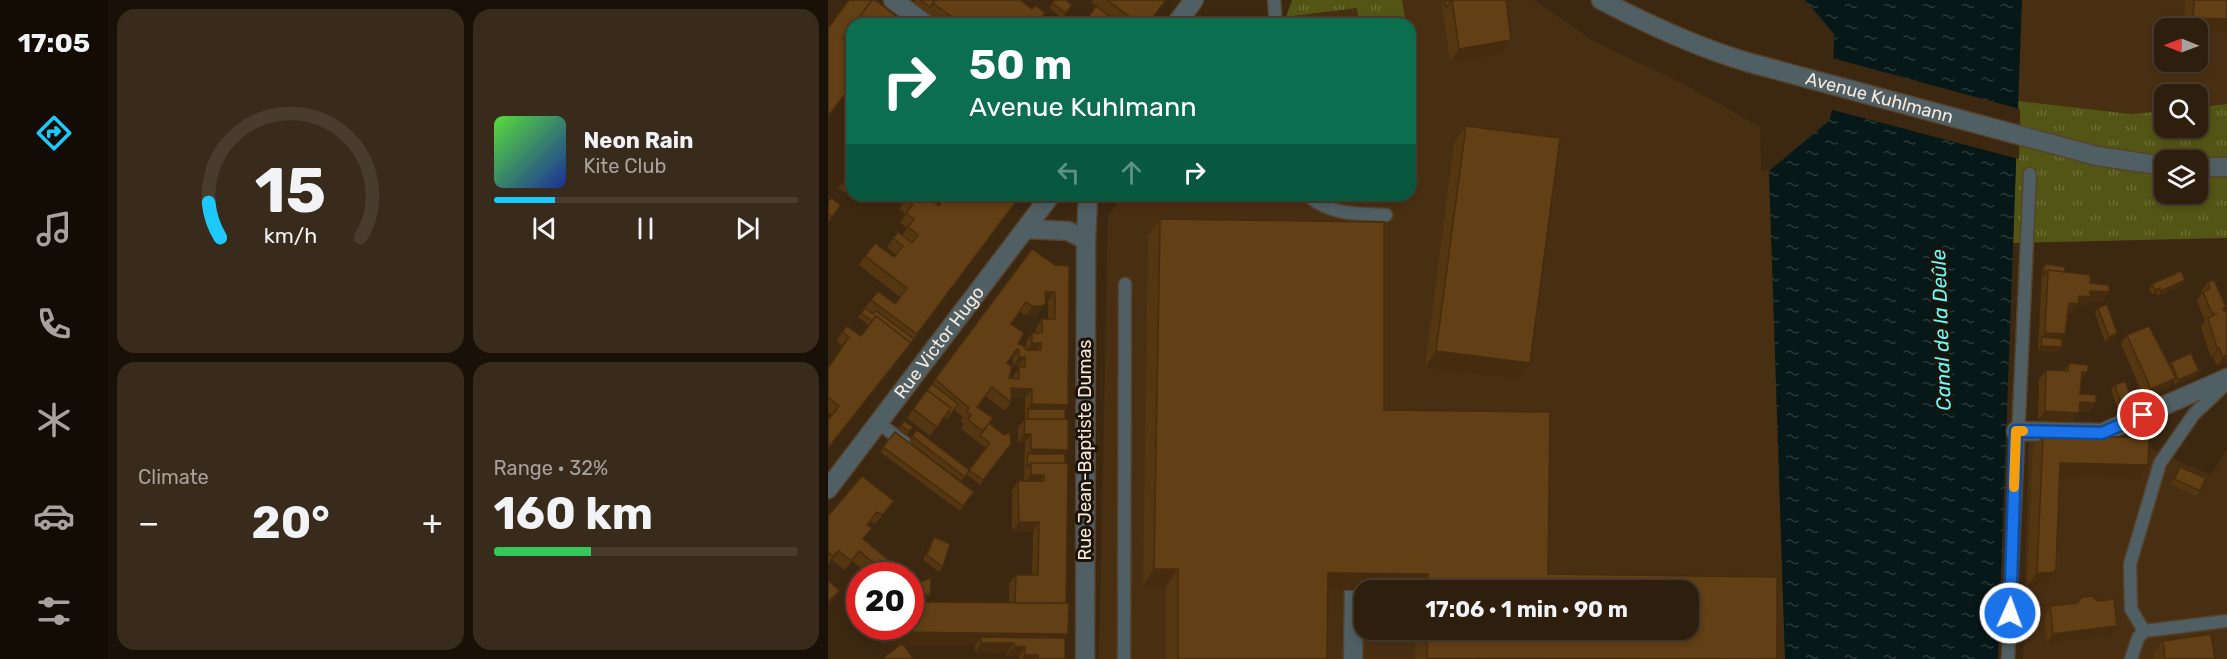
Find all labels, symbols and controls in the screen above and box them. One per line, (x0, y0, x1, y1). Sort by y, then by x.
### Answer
north arrow (2154, 18, 2208, 72)
map controls (2154, 18, 2208, 204)
text: 17:05 (18, 27, 90, 59)
text: 50 m (969, 40, 1072, 90)
icon: right (870, 42, 948, 120)
street label: Avenue Kuhlmann (1803, 67, 1956, 128)
button: search (2154, 84, 2208, 138)
text: Avenue Kuhlmann (969, 91, 1197, 123)
icon: directions (33, 112, 75, 154)
text: Neon Rain (584, 127, 693, 154)
button: layers (2154, 150, 2208, 204)
text: 15 (255, 154, 326, 228)
text: Kite Club (584, 154, 666, 178)
icon: left (1052, 156, 1085, 189)
icon: ahead (1115, 156, 1148, 189)
icon: right (1178, 156, 1211, 189)
icon: music (33, 208, 75, 250)
icon: previous (528, 212, 561, 245)
icon: pause (629, 212, 662, 245)
icon: next (731, 212, 764, 245)
text: km/h (263, 223, 317, 248)
water label: Canal de la Deûle (1926, 249, 1956, 411)
street label: Rue Victor Hugo (889, 282, 989, 403)
icon: phone (33, 303, 75, 345)
street label: Rue Jean-Baptiste Dumas (1074, 339, 1096, 561)
pin (2117, 389, 2168, 440)
icon: arrive (2126, 398, 2159, 431)
icon: climate (33, 399, 75, 441)
text: Range · 32% (494, 456, 608, 480)
text: Climate (138, 465, 209, 489)
text: 160 km (494, 487, 653, 540)
icon: car (33, 495, 75, 537)
text: 20° (252, 496, 330, 549)
text: − (138, 503, 159, 542)
text: + (422, 503, 443, 542)
speed limit sign: 20 (846, 562, 924, 640)
position arrow (1978, 581, 2042, 645)
icon: filters (33, 590, 75, 632)
text: 17:06 · 1 min · 90 m (1425, 596, 1628, 623)

